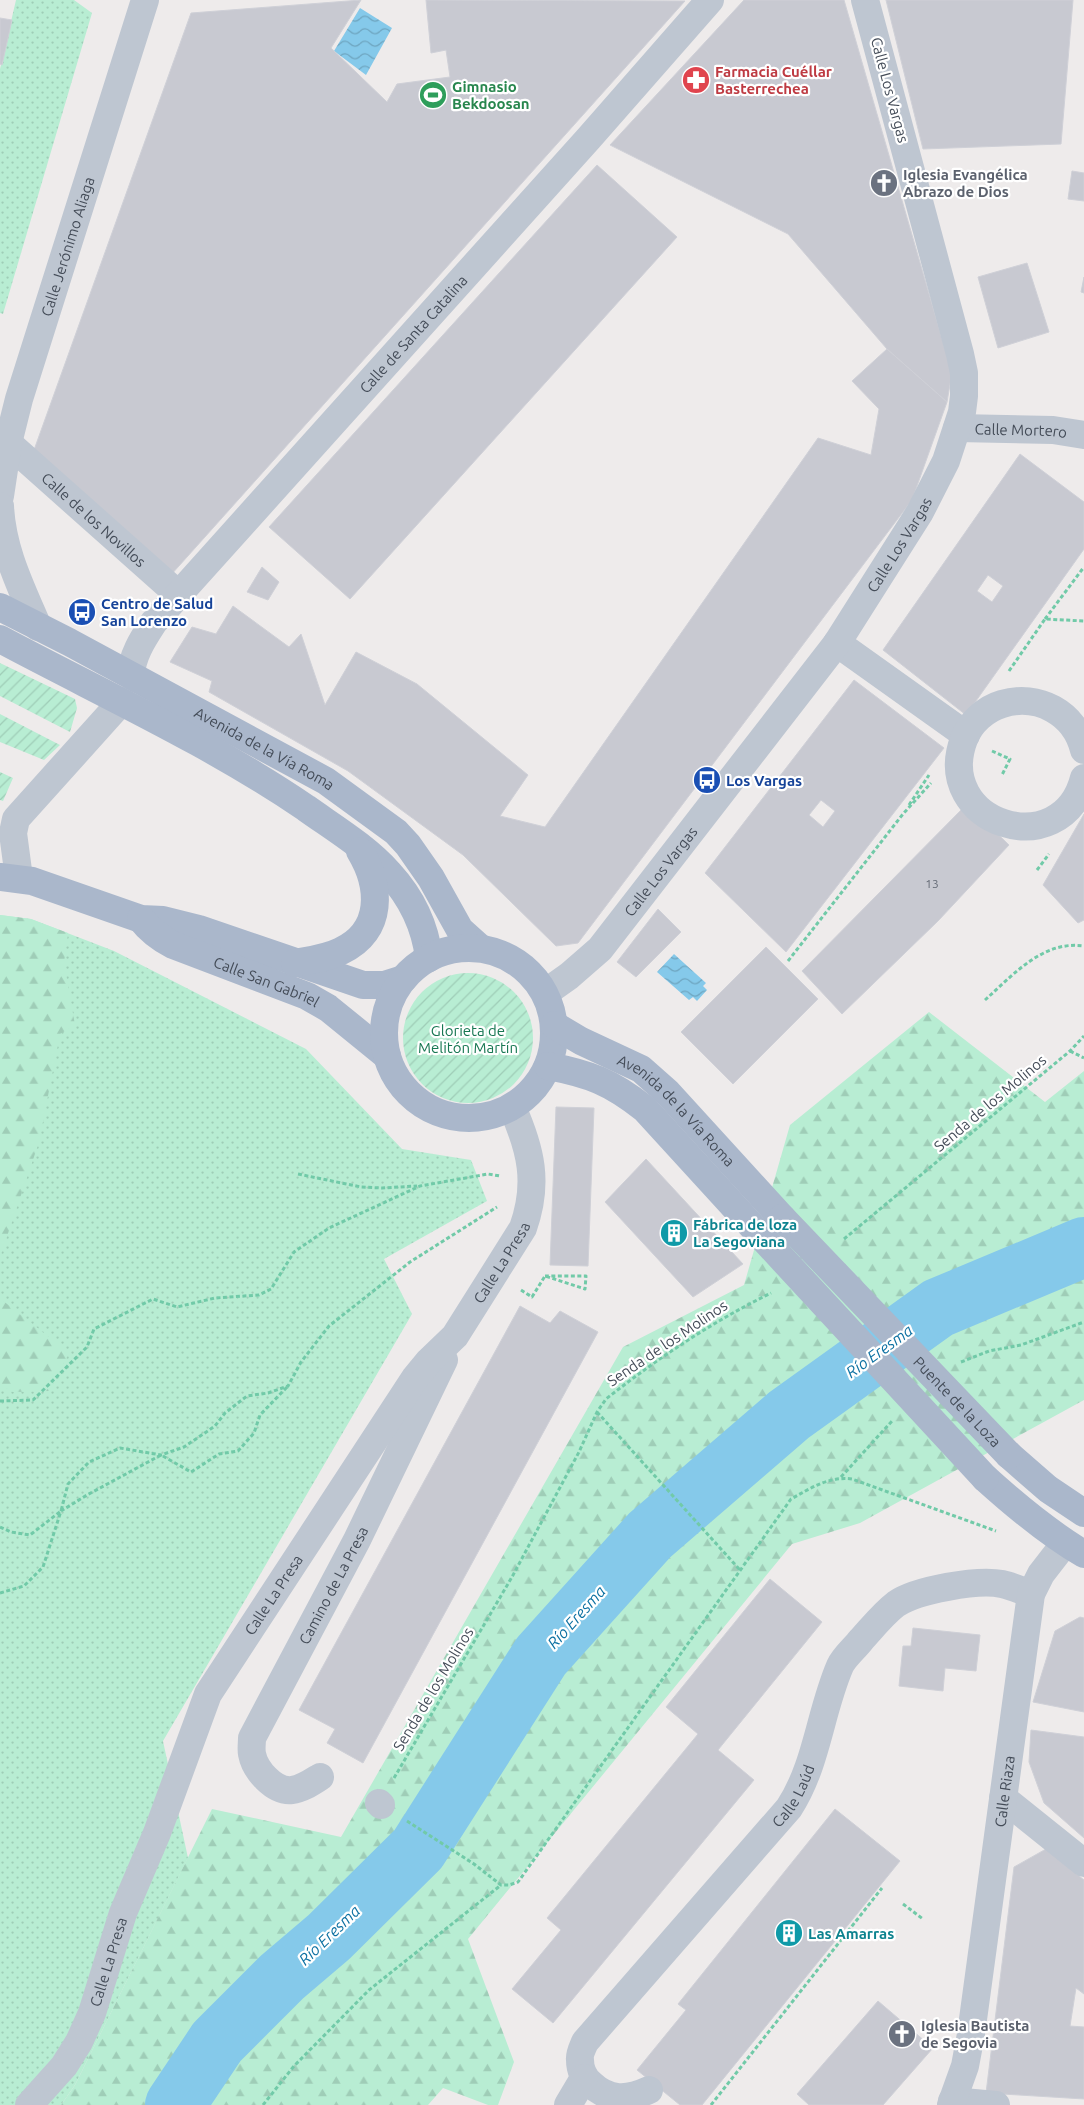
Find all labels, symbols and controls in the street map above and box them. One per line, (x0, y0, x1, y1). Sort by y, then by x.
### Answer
street label: Calle Los Vargas (868, 35, 912, 145)
place label: Farmacia Cuéllar Basterrechea (715, 63, 833, 97)
pharmacy icon: Farmacia Cuéllar Basterrechea (681, 65, 711, 95)
place label: Gimnasio Bekdoosan (452, 78, 530, 112)
sports icon: Gimnasio Bekdoosan (418, 80, 448, 110)
place label: Iglesia Evangélica Abrazo de Dios (903, 166, 1028, 200)
church icon: Iglesia Evangélica Abrazo de Dios (869, 168, 899, 198)
street label: Calle Jerónimo Aliaga (37, 174, 97, 318)
street label: Calle de Santa Catalina (356, 271, 470, 396)
street label: Calle Mortero (974, 420, 1068, 441)
street label: Calle de los Novillos (38, 469, 149, 570)
street label: Calle Los Vargas (863, 494, 935, 595)
place label: Centro de Salud San Lorenzo (101, 595, 213, 629)
bus stop icon: Centro de Salud San Lorenzo (67, 597, 97, 627)
street label: Avenida de la Vía Roma (192, 703, 338, 793)
bus stop icon: Los Vargas (692, 765, 722, 795)
place label: Los Vargas (726, 772, 802, 789)
street label: Calle Los Vargas (620, 823, 700, 919)
house number: 13 (925, 877, 939, 890)
street label: Calle San Gabriel (211, 953, 323, 1010)
park label: Glorieta de Melitón Martín (418, 1022, 518, 1056)
street label: Avenida de la Vía Roma (615, 1051, 739, 1169)
street label: Senda de los Molinos (931, 1051, 1049, 1155)
place label: Fábrica de loza La Segoviana (693, 1216, 797, 1250)
building icon: Fábrica de loza La Segoviana (659, 1218, 689, 1248)
street label: Calle La Presa (470, 1220, 533, 1306)
street label: Senda de los Molinos (604, 1297, 730, 1389)
water label: Río Eresma (842, 1321, 916, 1381)
street label: Puente de la Loza (911, 1353, 1005, 1450)
street label: Camino de La Presa (295, 1523, 371, 1647)
street label: Calle La Presa (241, 1551, 306, 1638)
water label: Río Eresma (543, 1582, 609, 1652)
street label: Senda de los Molinos (389, 1624, 477, 1754)
street label: Calle Riaza (991, 1754, 1017, 1828)
street label: Calle Laúd (768, 1762, 817, 1830)
water label: Río Eresma (295, 1901, 363, 1968)
street label: Calle La Presa (86, 1915, 130, 2009)
building icon: Las Amarras (774, 1918, 804, 1948)
place label: Las Amarras (808, 1925, 894, 1942)
place label: Iglesia Bautista de Segovia (921, 2017, 1029, 2051)
church icon: Iglesia Bautista de Segovia (887, 2019, 917, 2049)

